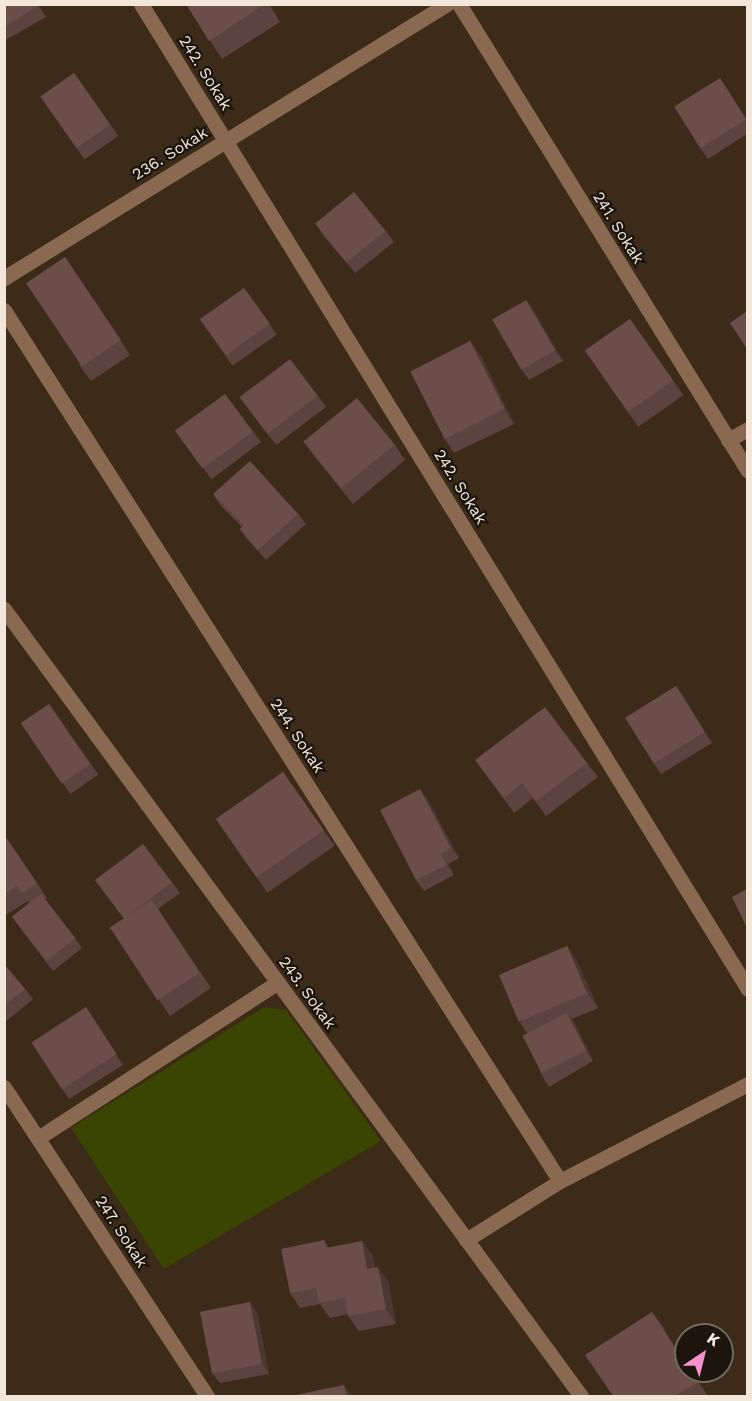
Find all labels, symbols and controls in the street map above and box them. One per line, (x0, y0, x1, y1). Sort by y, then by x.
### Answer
street label: 242. Sokak (174, 32, 236, 114)
street label: 236. Sokak (129, 123, 211, 185)
street label: 241. Sokak (588, 188, 648, 268)
street label: 242. Sokak (429, 446, 491, 528)
street label: 244. Sokak (266, 695, 328, 777)
street label: 243. Sokak (274, 953, 340, 1033)
street label: 247. Sokak (91, 1192, 151, 1272)
north arrow (674, 1323, 734, 1383)
text: K (703, 1329, 723, 1350)

